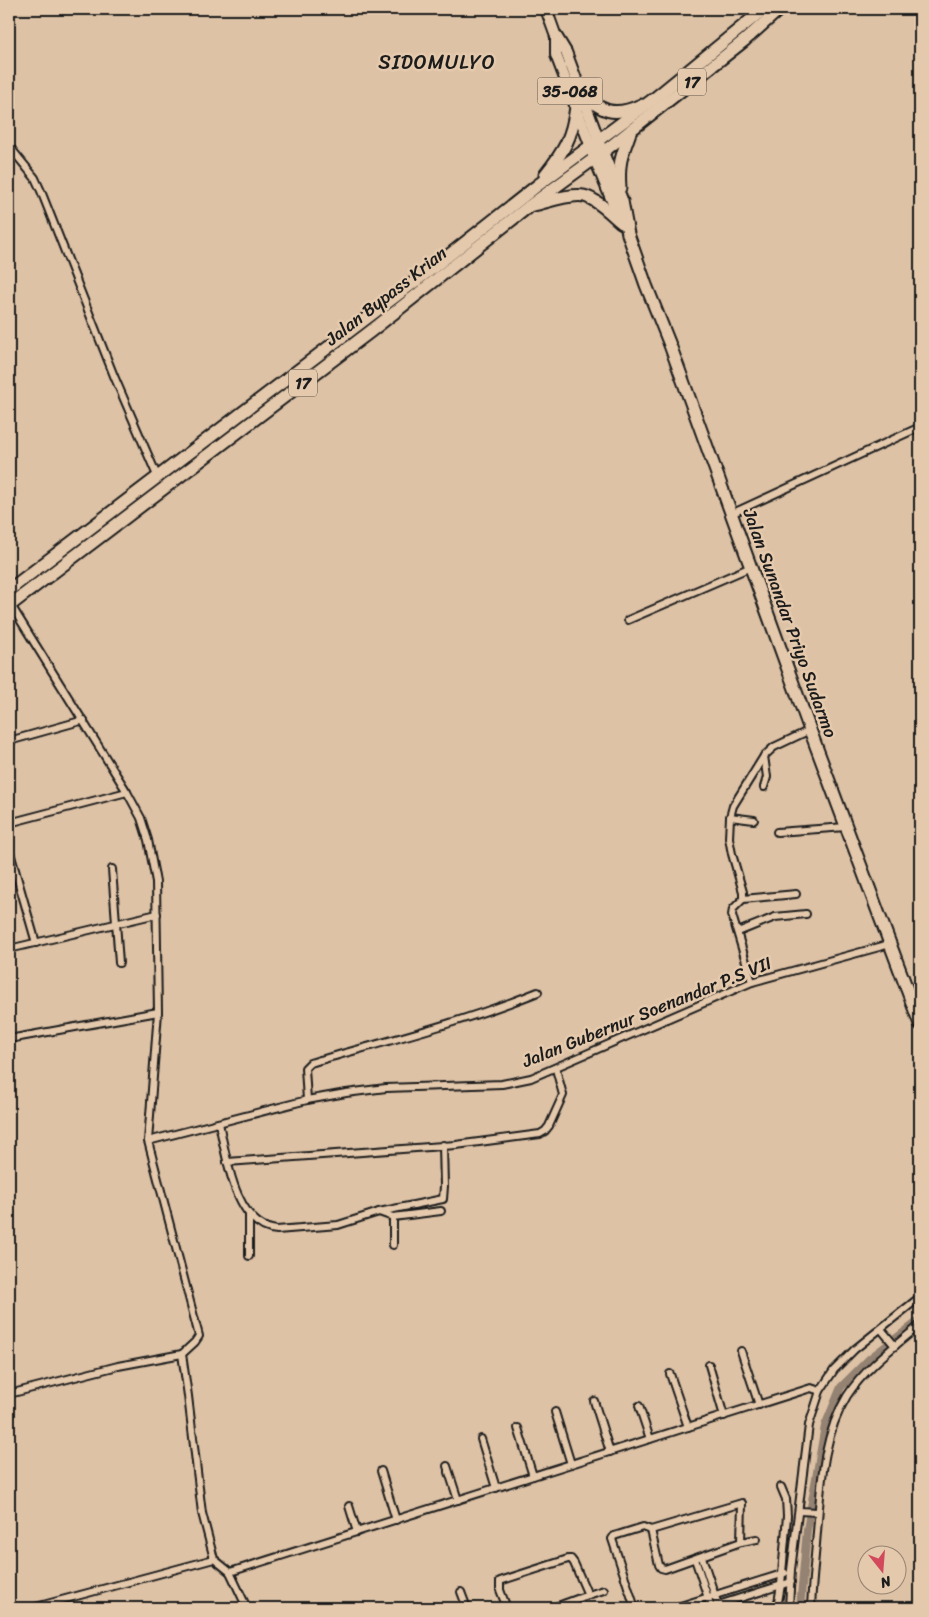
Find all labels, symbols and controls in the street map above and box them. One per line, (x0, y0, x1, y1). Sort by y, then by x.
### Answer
district label: SIDOMULYO (378, 45, 496, 80)
road number: 17 (678, 68, 706, 95)
road number: 35-068 (538, 78, 602, 104)
street label: Jalan Bypass Krian (317, 238, 454, 355)
road number: 17 (289, 369, 317, 396)
street label: Jalan Sunandar Priyo Sudarmo (733, 503, 846, 742)
street label: Jalan Gubernur Soenandar P.S VII (516, 947, 777, 1077)
north arrow (856, 1544, 906, 1594)
text: N (877, 1568, 895, 1595)

